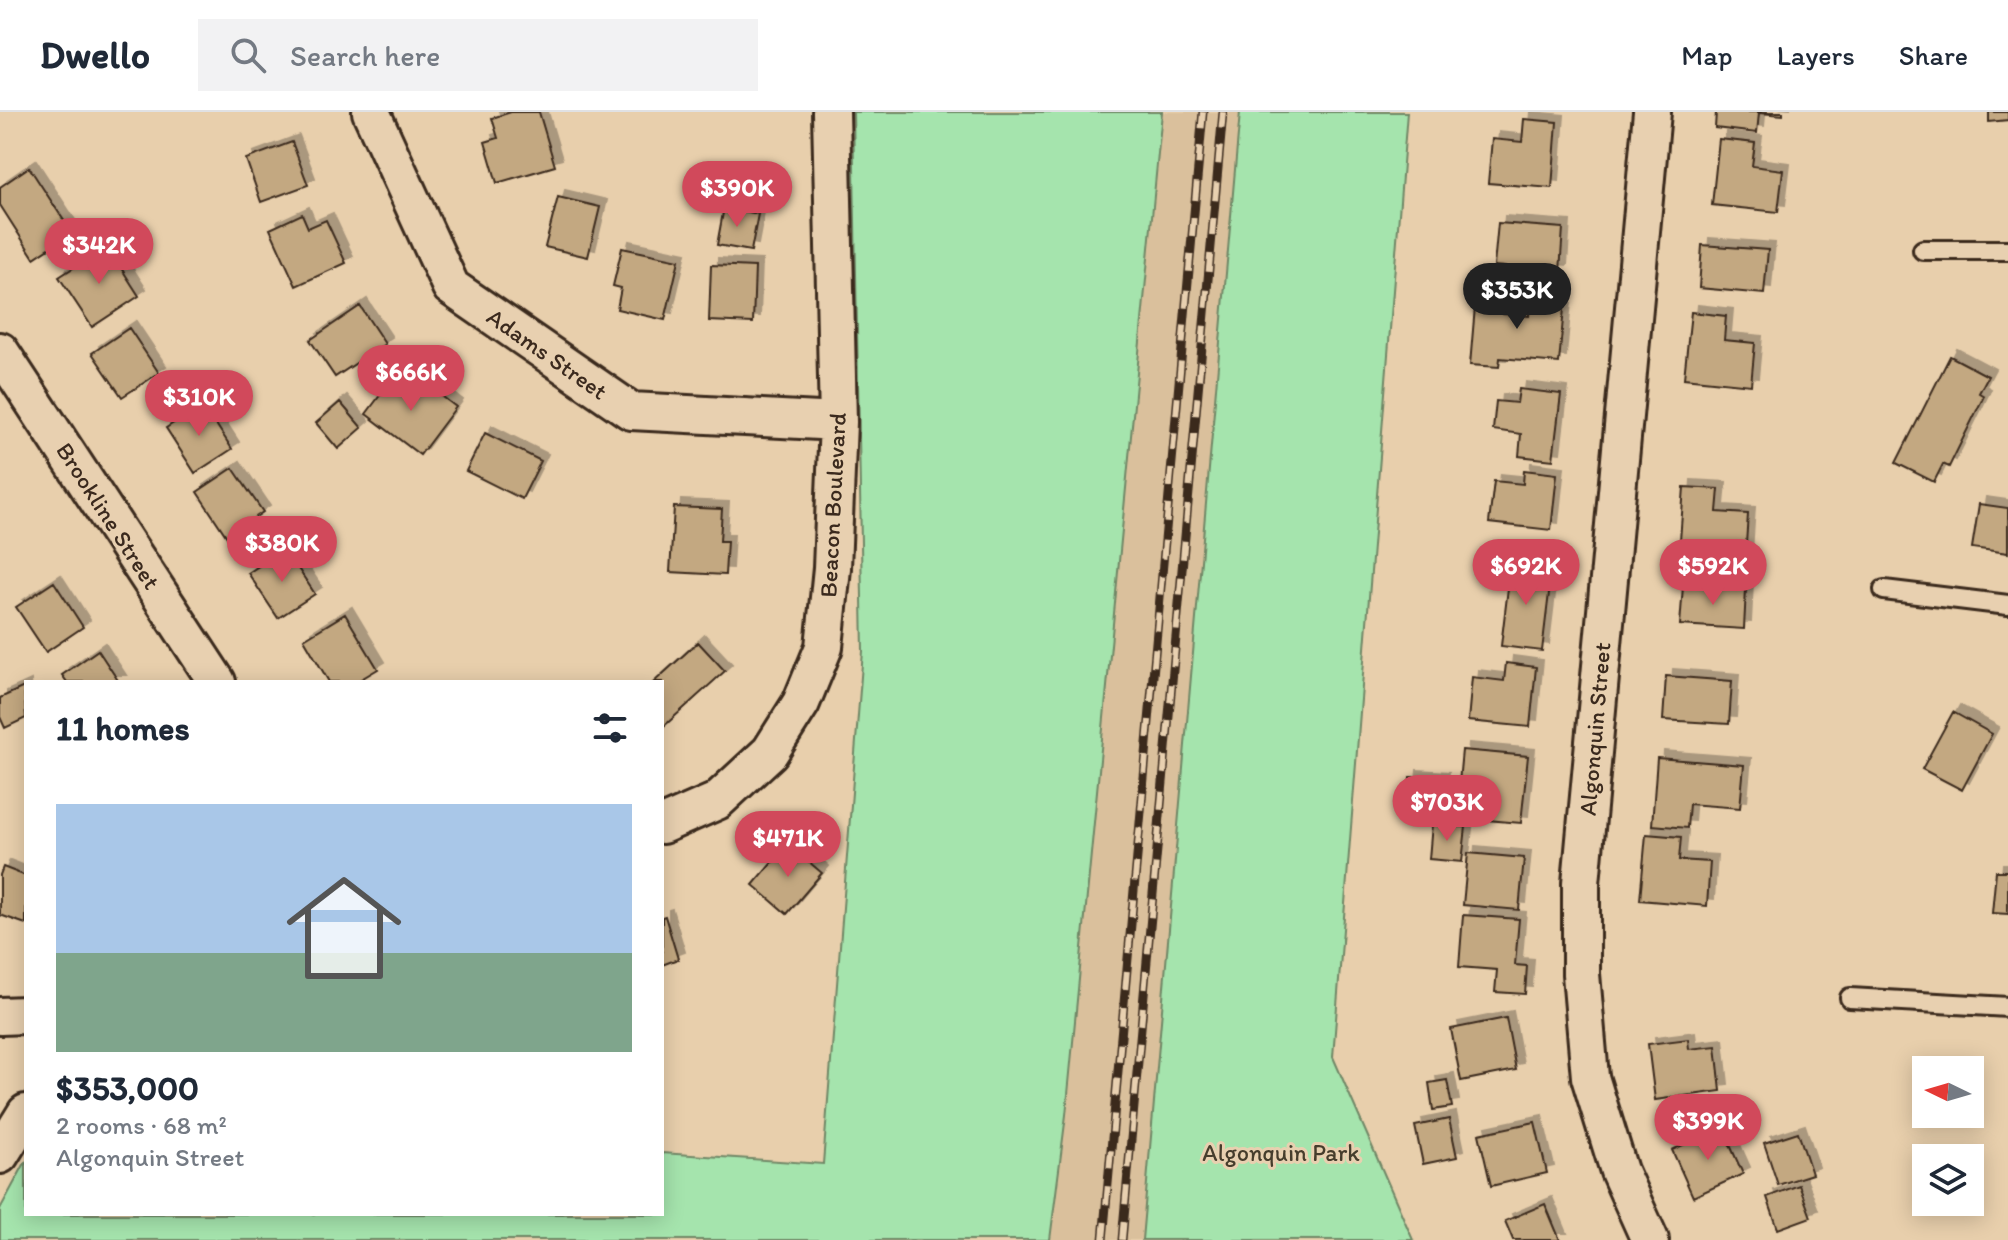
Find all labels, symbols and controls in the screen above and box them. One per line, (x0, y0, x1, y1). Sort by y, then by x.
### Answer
search box (198, 19, 758, 91)
text: Dwello (40, 32, 150, 78)
icon: search (226, 33, 270, 77)
text: Search here (290, 37, 440, 74)
text: Map (1681, 38, 1733, 72)
text: Layers (1777, 38, 1855, 72)
text: Share (1899, 38, 1968, 72)
pin: $390K (681, 161, 793, 229)
text: $390K (700, 171, 774, 203)
pin: $342K (43, 218, 155, 286)
text: $342K (62, 228, 136, 260)
pin: $353K (1461, 263, 1573, 331)
text: $353K (1481, 273, 1553, 305)
street label: Adams Street (482, 302, 613, 406)
pin: $666K (355, 345, 467, 413)
text: $666K (375, 355, 447, 387)
pin: $310K (143, 370, 255, 438)
text: $310K (163, 380, 235, 412)
street label: Beacon Boulevard (813, 412, 852, 598)
street label: Brookline Street (50, 437, 167, 595)
pin: $380K (226, 516, 338, 584)
text: $380K (245, 526, 319, 558)
pin: $692K (1470, 539, 1582, 607)
pin: $592K (1657, 539, 1769, 607)
text: $692K (1491, 549, 1561, 581)
text: $592K (1678, 549, 1748, 581)
street label: Algonquin Street (1572, 641, 1617, 817)
icon: filters (588, 706, 632, 750)
text: 11 homes (56, 708, 190, 749)
pin: $703K (1391, 775, 1503, 843)
text: $703K (1411, 785, 1483, 817)
pin: $471K (732, 811, 844, 879)
text: $471K (753, 821, 823, 853)
icon: home (272, 856, 416, 1000)
north arrow (1912, 1056, 1984, 1128)
map controls (1912, 1056, 1984, 1216)
text: $353,000 (56, 1068, 199, 1109)
pin: $399K (1652, 1094, 1764, 1162)
text: $399K (1672, 1104, 1744, 1136)
text: 2 rooms · 68 m² (56, 1109, 227, 1141)
park label: Algonquin Park (1202, 1138, 1360, 1167)
text: Algonquin Street (56, 1141, 244, 1173)
button: layers (1912, 1144, 1984, 1216)

